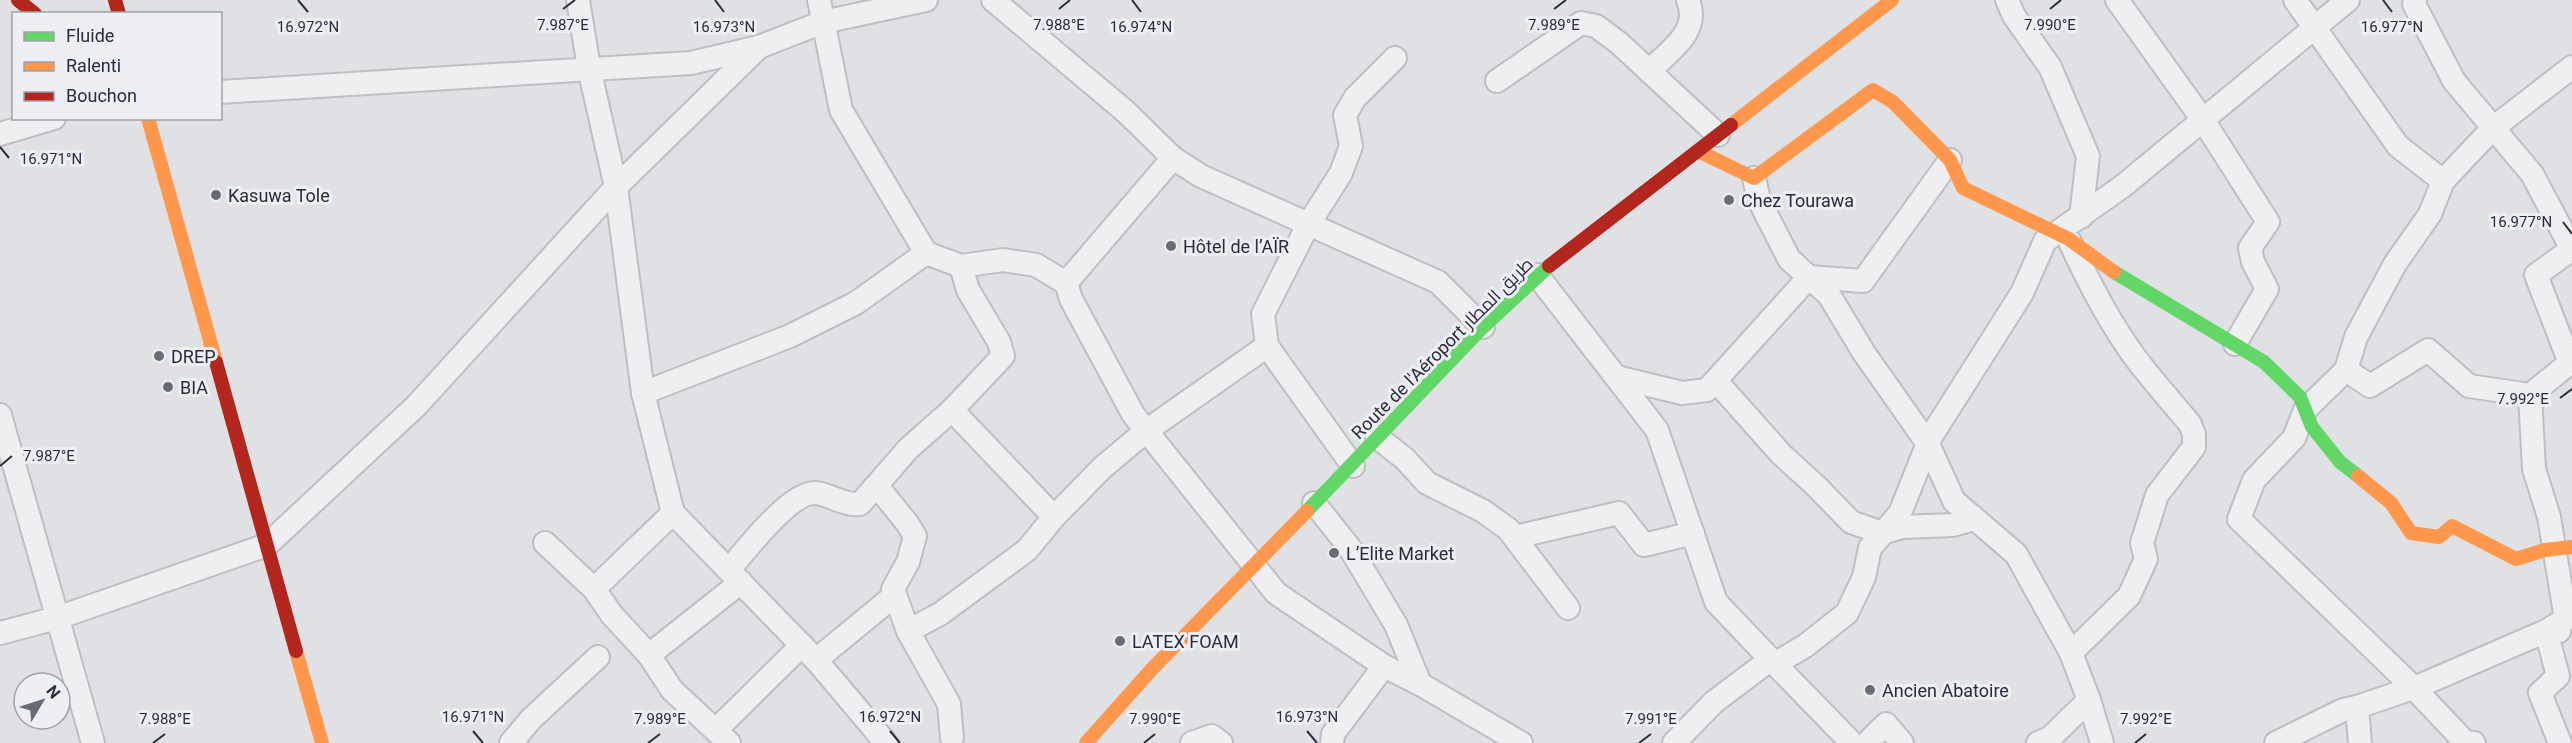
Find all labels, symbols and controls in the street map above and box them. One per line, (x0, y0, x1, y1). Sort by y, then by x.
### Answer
legend (12, 12, 222, 120)
text: 7.987°E (537, 16, 589, 34)
text: 7.988°E (1033, 16, 1085, 34)
text: 7.989°E (1528, 16, 1580, 34)
text: 7.990°E (2024, 16, 2076, 34)
text: 16.972°N (277, 18, 339, 36)
text: 16.973°N (693, 18, 755, 36)
text: 16.974°N (1110, 18, 1172, 36)
text: 16.977°N (2361, 18, 2423, 36)
text: Fluide (66, 25, 114, 46)
text: Ralenti (66, 55, 121, 76)
text: Bouchon (66, 85, 137, 106)
text: 16.971°N (20, 150, 82, 168)
place label: Kasuwa Tole (228, 185, 330, 206)
marker: Kasuwa Tole (209, 188, 223, 202)
place label: Chez Tourawa (1741, 190, 1854, 211)
marker: Chez Tourawa (1722, 193, 1736, 207)
text: 16.977°N (2490, 213, 2552, 231)
place label: Hôtel de l’AÏR (1183, 236, 1289, 257)
marker: Hôtel de l’AÏR (1164, 239, 1178, 253)
street label: Route de l'Aéroport طريق المطار (1347, 253, 1538, 444)
place label: DREP (171, 346, 216, 367)
marker: DREP (152, 349, 166, 363)
place label: BIA (180, 377, 208, 398)
marker: BIA (161, 380, 175, 394)
text: 7.992°E (2497, 390, 2549, 408)
text: 7.987°E (23, 447, 75, 465)
place label: L’Elite Market (1346, 543, 1454, 564)
marker: L’Elite Market (1327, 546, 1341, 560)
place label: LATEX FOAM (1132, 631, 1239, 652)
marker: LATEX FOAM (1113, 634, 1127, 648)
north arrow (12, 671, 72, 731)
place label: Ancien Abatoire (1882, 680, 2009, 701)
text: N (42, 682, 64, 702)
marker: Ancien Abatoire (1863, 683, 1877, 697)
text: 16.971°N (442, 708, 504, 726)
text: 16.972°N (859, 708, 921, 726)
text: 16.973°N (1276, 708, 1338, 726)
text: 7.988°E (139, 710, 191, 728)
text: 7.989°E (634, 710, 686, 728)
text: 7.990°E (1129, 710, 1181, 728)
text: 7.991°E (1625, 710, 1677, 728)
text: 7.992°E (2120, 710, 2172, 728)

